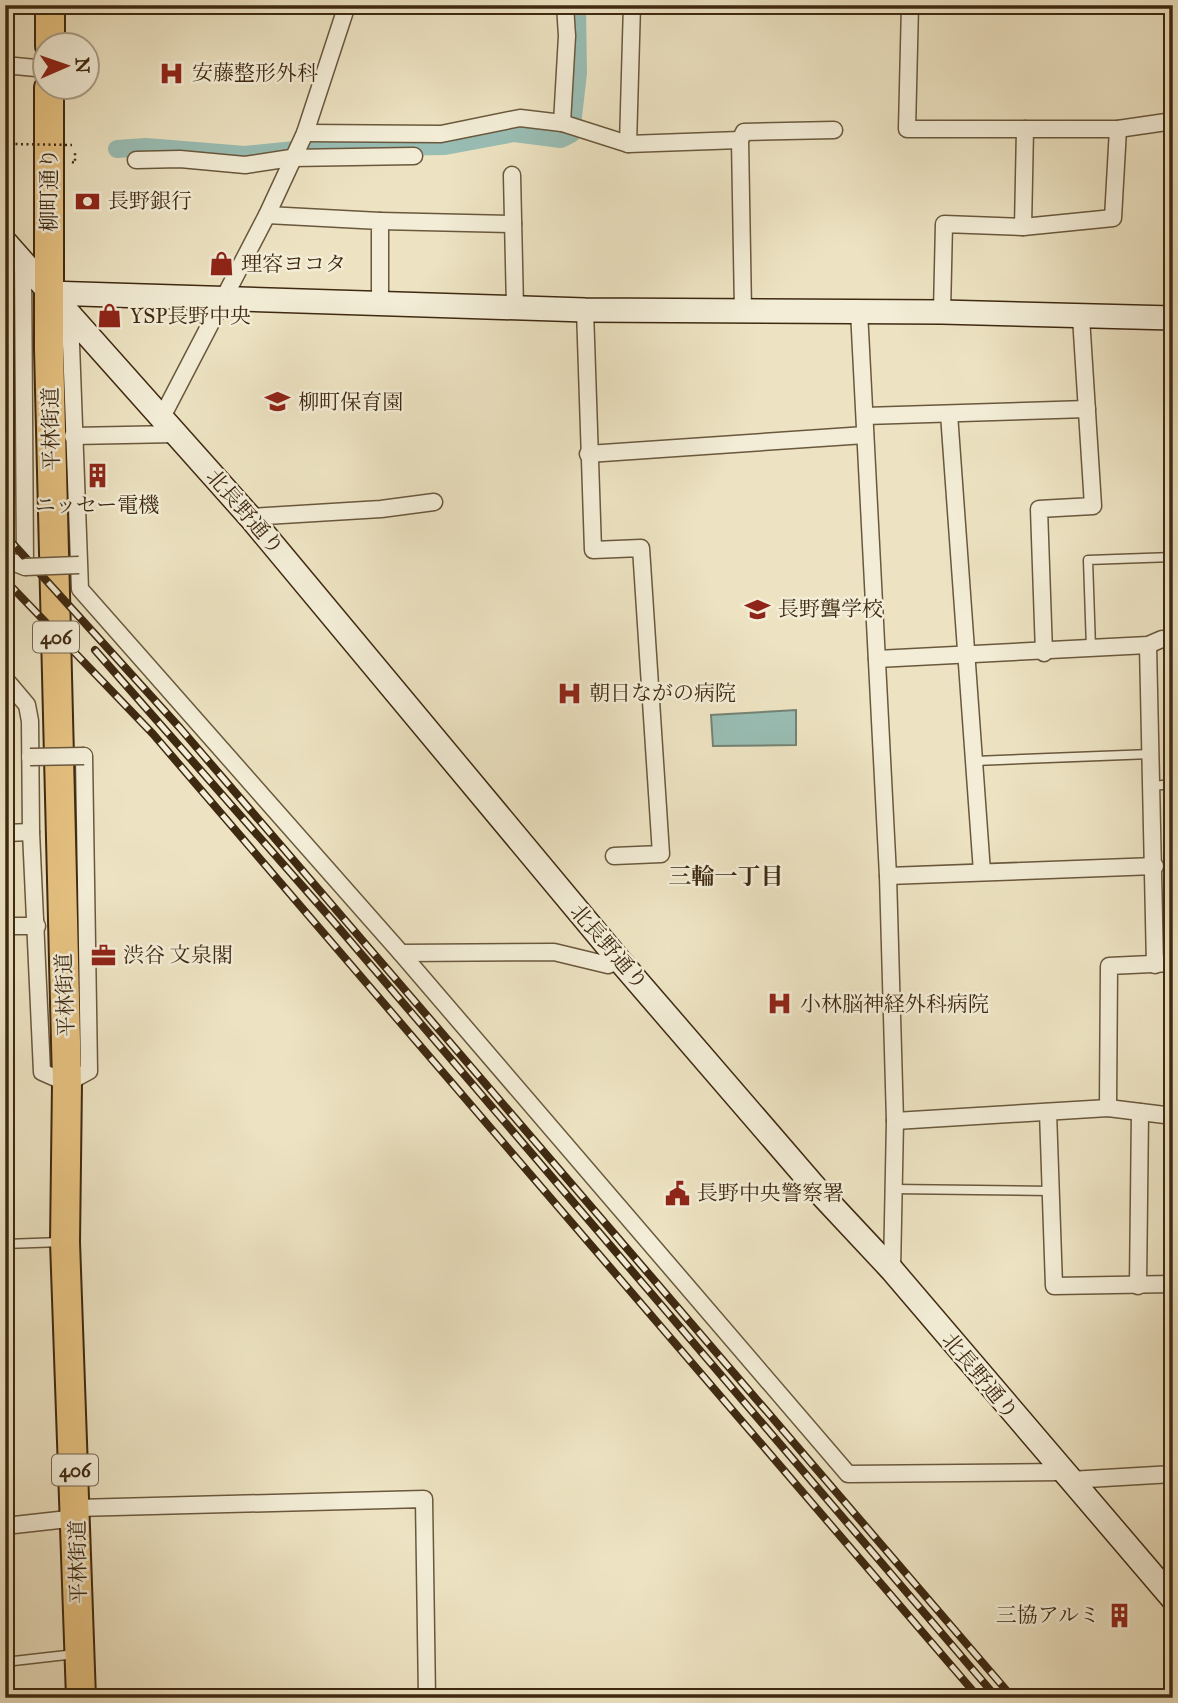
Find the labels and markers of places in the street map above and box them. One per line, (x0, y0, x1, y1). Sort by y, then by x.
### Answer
hospital icon: 安藤整形外科 (158, 59, 186, 87)
place label: 安藤整形外科 (192, 60, 318, 86)
bank icon: 長野銀行 (74, 187, 102, 215)
place label: 長野銀行 (108, 188, 192, 214)
shop icon: 理容ヨコタ (207, 250, 235, 278)
place label: 理容ヨコタ (241, 251, 346, 277)
shop icon: YSP長野中央 (96, 302, 124, 330)
place label: YSP長野中央 (130, 303, 251, 329)
school or university icon: 柳町保育園 (264, 388, 292, 416)
place label: 柳町保育園 (298, 389, 403, 415)
building icon: ニッセー電機 (83, 462, 111, 490)
place label: ニッセー電機 (35, 492, 159, 518)
school or university icon: 長野聾学校 (744, 595, 772, 623)
place label: 長野聾学校 (778, 596, 883, 622)
hospital icon: 朝日ながの病院 (555, 679, 583, 707)
place label: 朝日ながの病院 (589, 680, 736, 706)
office icon: 渋谷 文泉閣 (89, 941, 117, 969)
place label: 渋谷 文泉閣 (123, 942, 233, 968)
hospital icon: 小林脳神経外科病院 (766, 990, 794, 1018)
place label: 小林脳神経外科病院 (800, 991, 989, 1017)
public building icon: 長野中央警察署 (663, 1179, 691, 1207)
place label: 長野中央警察署 (697, 1180, 844, 1206)
building icon: 三協アルミ (1106, 1601, 1134, 1629)
place label: 三協アルミ (996, 1602, 1100, 1628)

